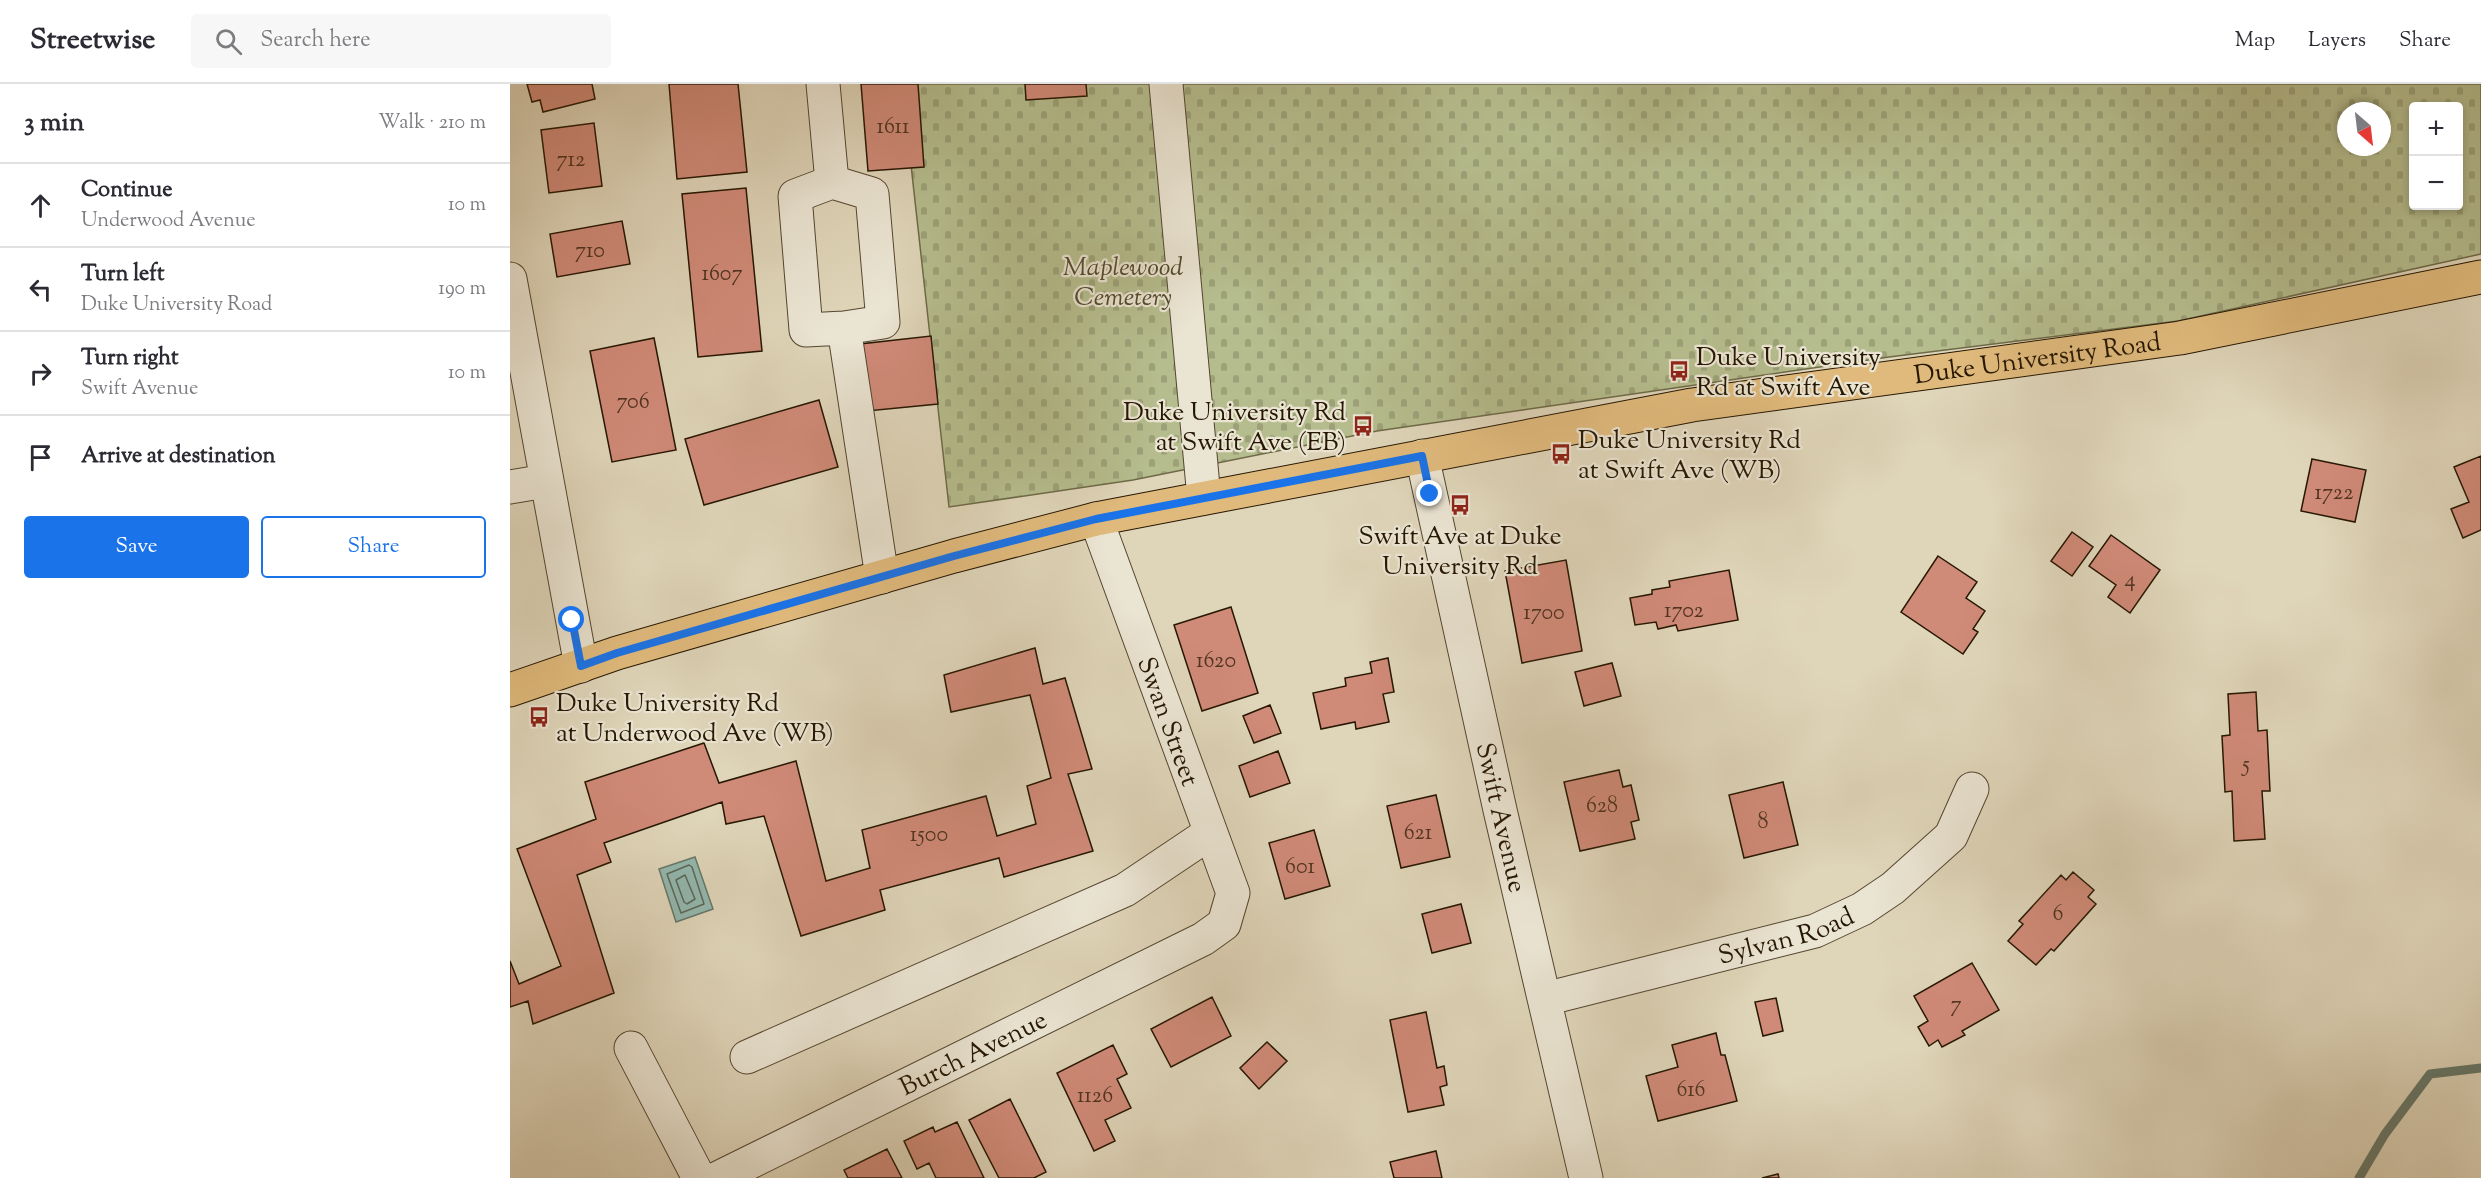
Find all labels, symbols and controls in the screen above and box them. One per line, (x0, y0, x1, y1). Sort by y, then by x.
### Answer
search box (191, 14, 611, 68)
text: Streetwise (30, 21, 155, 61)
icon: search (212, 25, 245, 58)
text: Search here (260, 25, 371, 57)
text: Map (2235, 26, 2275, 56)
text: Layers (2308, 26, 2366, 56)
text: Share (2399, 26, 2451, 56)
north arrow (2337, 102, 2391, 156)
map controls (2409, 102, 2463, 210)
button: + (2409, 102, 2463, 156)
text: 3 min (24, 105, 84, 142)
text: Walk · 210 m (378, 109, 486, 138)
house number: 1611 (876, 112, 910, 144)
house number: 712 (557, 145, 585, 177)
button: − (2409, 156, 2463, 210)
text: Continue (81, 175, 172, 207)
icon: ahead (24, 189, 57, 222)
text: 10 m (448, 191, 486, 220)
text: Underwood Avenue (81, 207, 255, 236)
house number: 710 (575, 236, 605, 268)
park label: Maplewood Cemetery (1063, 250, 1183, 317)
text: Turn left (81, 259, 164, 291)
house number: 1607 (701, 259, 743, 291)
icon: left (24, 273, 57, 306)
text: 190 m (438, 275, 486, 304)
text: Duke University Road (81, 291, 272, 320)
street label: Duke University Road (1912, 325, 2164, 395)
place label: Duke University Rd at Swift Ave (1696, 340, 1881, 407)
text: Turn right (81, 343, 178, 375)
icon: right (24, 357, 57, 390)
text: 10 m (448, 359, 486, 388)
bus stop icon: Duke University Rd at Swift Ave (1667, 359, 1691, 383)
text: Swift Avenue (81, 375, 198, 404)
house number: 706 (616, 387, 650, 419)
place label: Duke University Rd at Swift Ave (EB) (1123, 395, 1346, 462)
bus stop icon: Duke University Rd at Swift Ave (EB) (1351, 414, 1375, 438)
place label: Duke University Rd at Swift Ave (WB) (1578, 423, 1801, 490)
icon: arrive (24, 441, 57, 474)
text: Arrive at destination (81, 441, 276, 473)
bus stop icon: Duke University Rd at Swift Ave (WB) (1549, 442, 1573, 466)
house number: 1722 (2315, 478, 2353, 510)
route end (1416, 480, 1442, 506)
bus stop icon: Swift Ave at Duke University Rd (1448, 493, 1472, 517)
button: Save (24, 516, 249, 578)
button: Share (261, 516, 486, 578)
place label: Swift Ave at Duke University Rd (1358, 519, 1562, 586)
house number: 4 (2124, 565, 2136, 597)
house number: 1702 (1664, 596, 1704, 628)
house number: 1700 (1523, 598, 1565, 630)
route start (558, 606, 584, 632)
house number: 1620 (1196, 646, 1236, 678)
street label: Swan Street (1126, 652, 1207, 792)
place label: Duke University Rd at Underwood Ave (WB) (556, 686, 834, 753)
bus stop icon: Duke University Rd at Underwood Ave (WB) (527, 705, 551, 729)
street label: Swift Avenue (1465, 739, 1535, 896)
house number: 5 (2240, 750, 2250, 782)
house number: 628 (1586, 791, 1618, 823)
house number: 8 (1757, 807, 1769, 839)
house number: 621 (1404, 818, 1433, 850)
house number: 1500 (910, 820, 948, 852)
house number: 601 (1285, 852, 1315, 884)
street label: Sylvan Road (1715, 899, 1861, 976)
house number: 6 (2053, 899, 2063, 931)
house number: 7 (1950, 990, 1962, 1022)
street label: Burch Avenue (894, 1003, 1054, 1107)
house number: 616 (1676, 1075, 1706, 1107)
house number: 1126 (1077, 1081, 1113, 1113)

